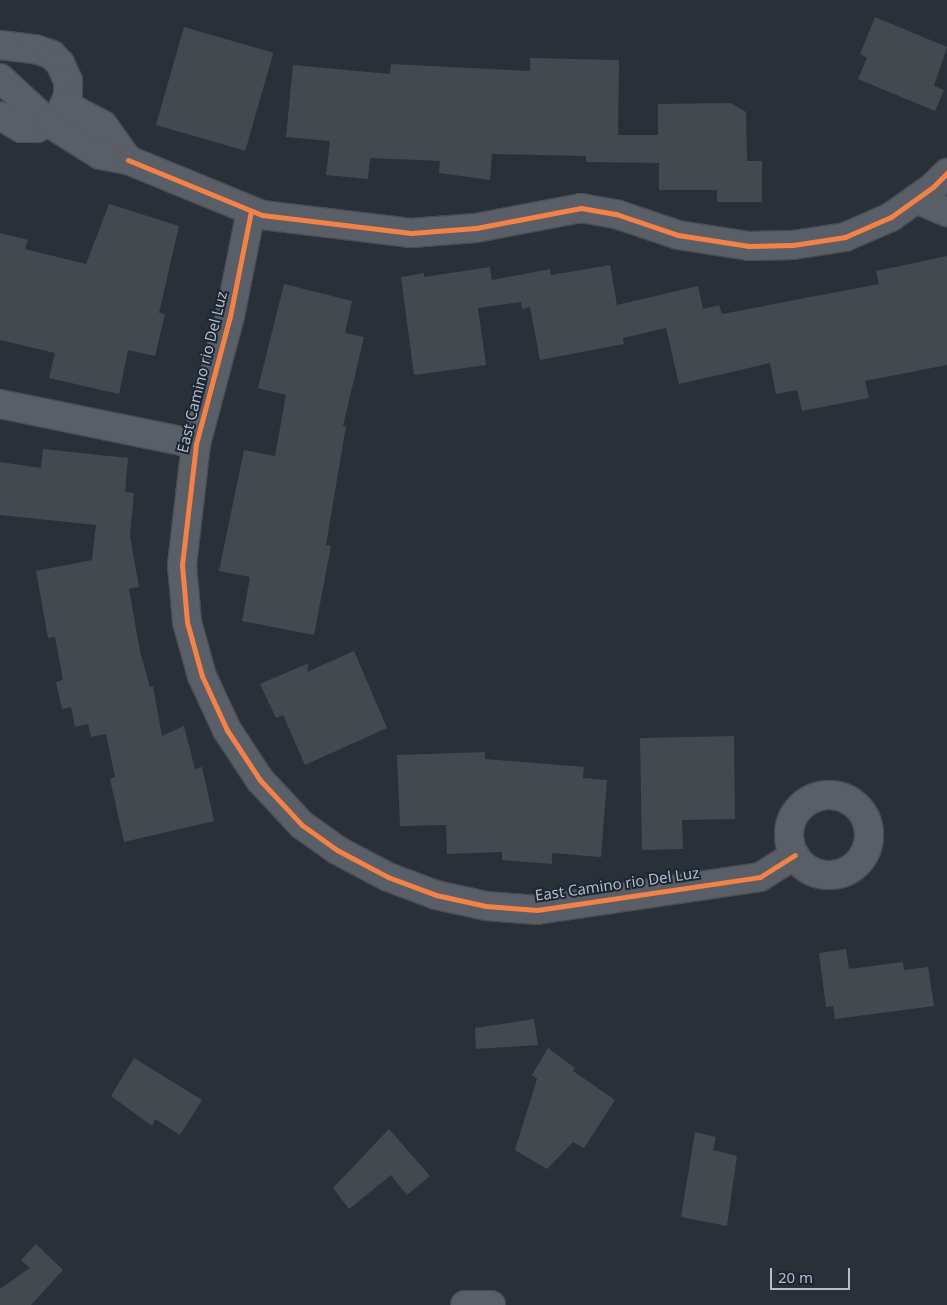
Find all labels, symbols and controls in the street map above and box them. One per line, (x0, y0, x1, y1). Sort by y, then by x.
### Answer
street label: East Camino rio Del Luz (173, 289, 231, 455)
street label: East Camino rio Del Luz (534, 864, 700, 904)
scale bar (772, 1258, 852, 1290)
text: 20 m (778, 1267, 813, 1287)

